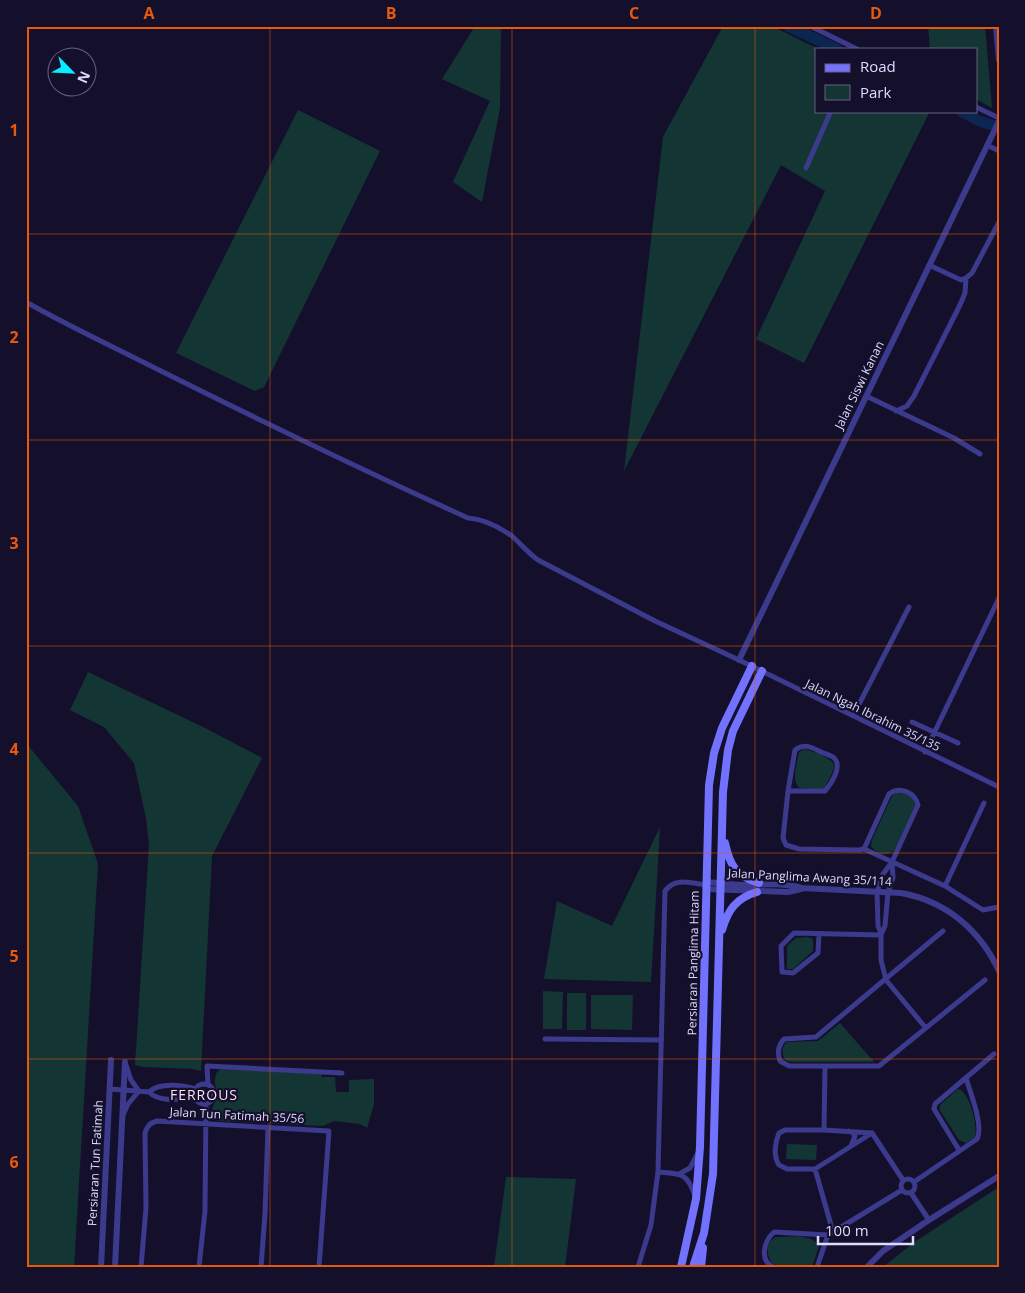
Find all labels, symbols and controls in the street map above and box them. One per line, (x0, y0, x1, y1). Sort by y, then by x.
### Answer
text: A (143, 2, 155, 24)
text: B (386, 2, 396, 24)
text: C (629, 2, 639, 24)
text: D (870, 2, 882, 24)
north arrow (48, 48, 98, 98)
legend (815, 48, 978, 112)
text: Road (860, 56, 896, 76)
text: N (73, 68, 95, 87)
text: Park (860, 82, 891, 102)
text: 1 (9, 119, 19, 141)
text: 2 (9, 326, 19, 348)
street label: Jalan Siswi Kanan (830, 338, 888, 433)
text: 3 (9, 532, 19, 554)
street label: Jalan Ngah Ibrahim 35/135 (802, 674, 944, 755)
text: 4 (9, 738, 19, 760)
street label: Jalan Panglima Awang 35/114 (727, 864, 892, 890)
street label: Persiaran Panglima Hitam (683, 890, 703, 1036)
text: 5 (9, 945, 19, 967)
district label: FERROUS (170, 1085, 238, 1104)
street label: Persiaran Tun Fatimah (83, 1100, 107, 1226)
street label: Jalan Tun Fatimah 35/56 (168, 1103, 305, 1127)
text: 6 (9, 1151, 19, 1173)
scale bar (818, 1213, 912, 1245)
text: 100 m (825, 1220, 869, 1240)

